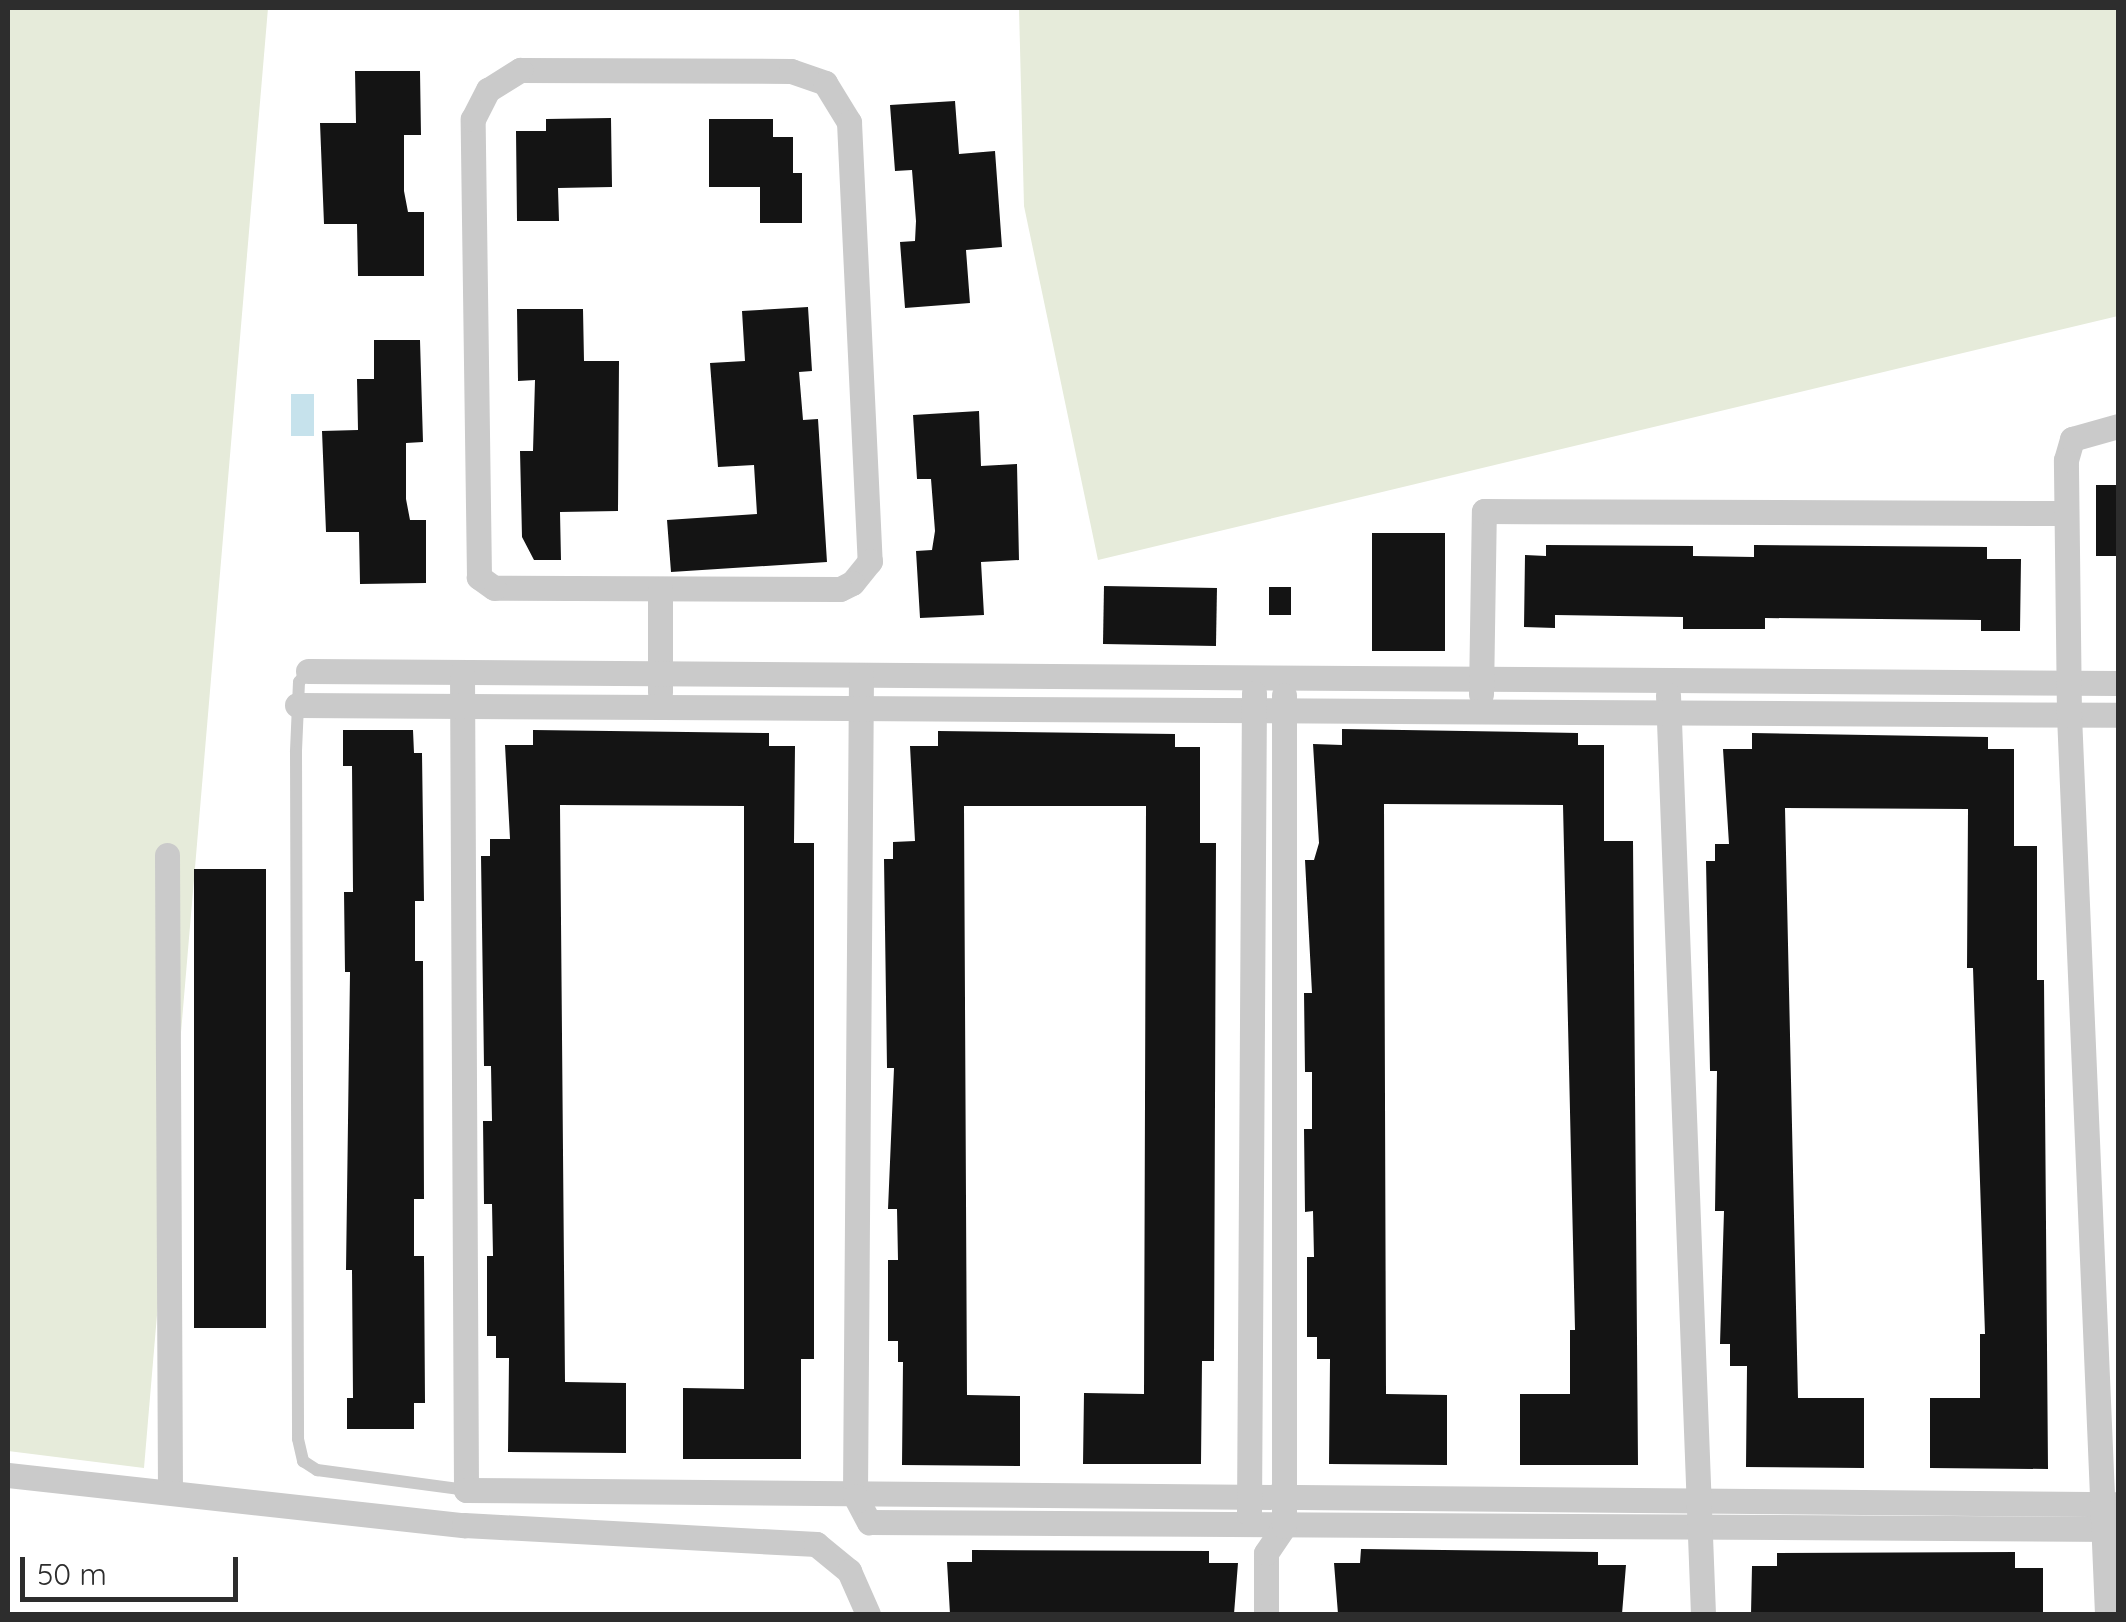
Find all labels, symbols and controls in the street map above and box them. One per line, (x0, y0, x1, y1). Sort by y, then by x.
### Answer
scale bar (25, 1537, 242, 1599)
text: 50 m (37, 1555, 107, 1593)

